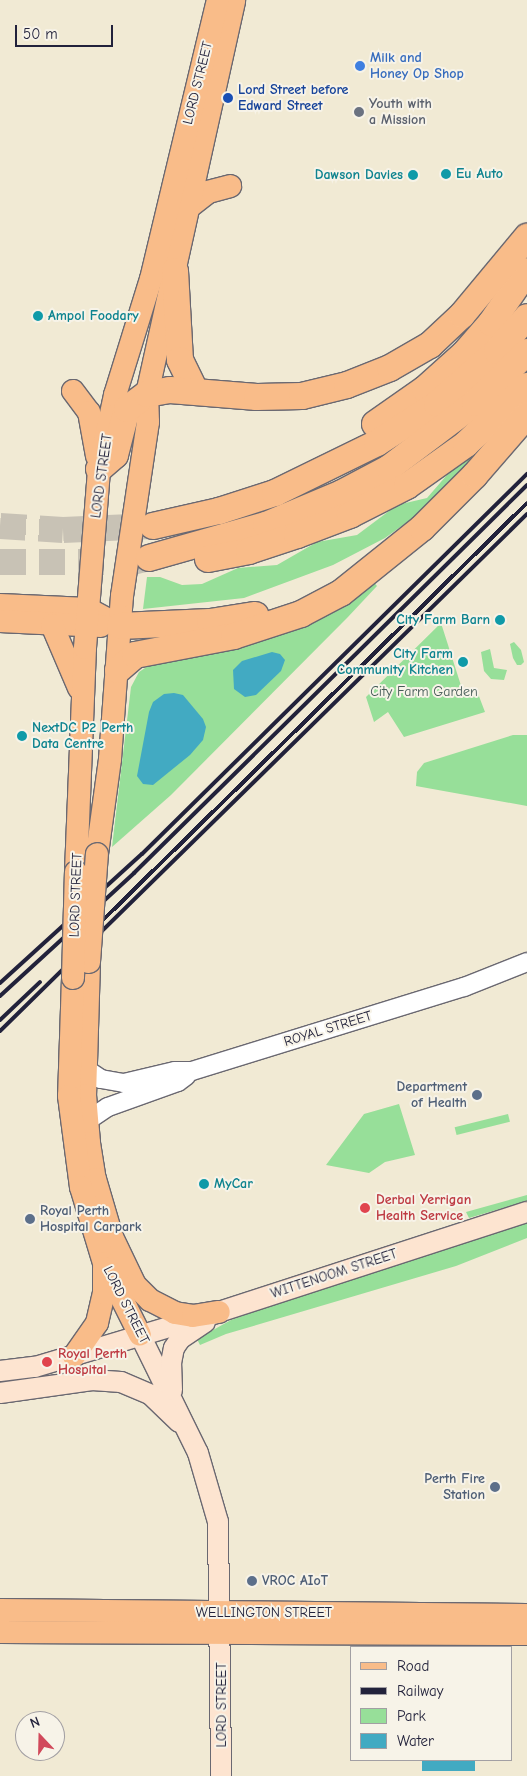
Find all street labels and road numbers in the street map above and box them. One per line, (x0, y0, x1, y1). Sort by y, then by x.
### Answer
street label: LORD STREET (180, 40, 216, 126)
street label: LORD STREET (88, 433, 116, 519)
street label: LORD STREET (66, 852, 86, 938)
street label: ROYAL STREET (282, 1008, 374, 1050)
street label: WITTENOOM STREET (269, 1246, 399, 1302)
street label: LORD STREET (99, 1263, 153, 1347)
street label: WELLINGTON STREET (196, 1605, 332, 1621)
street label: LORD STREET (214, 1663, 230, 1747)

